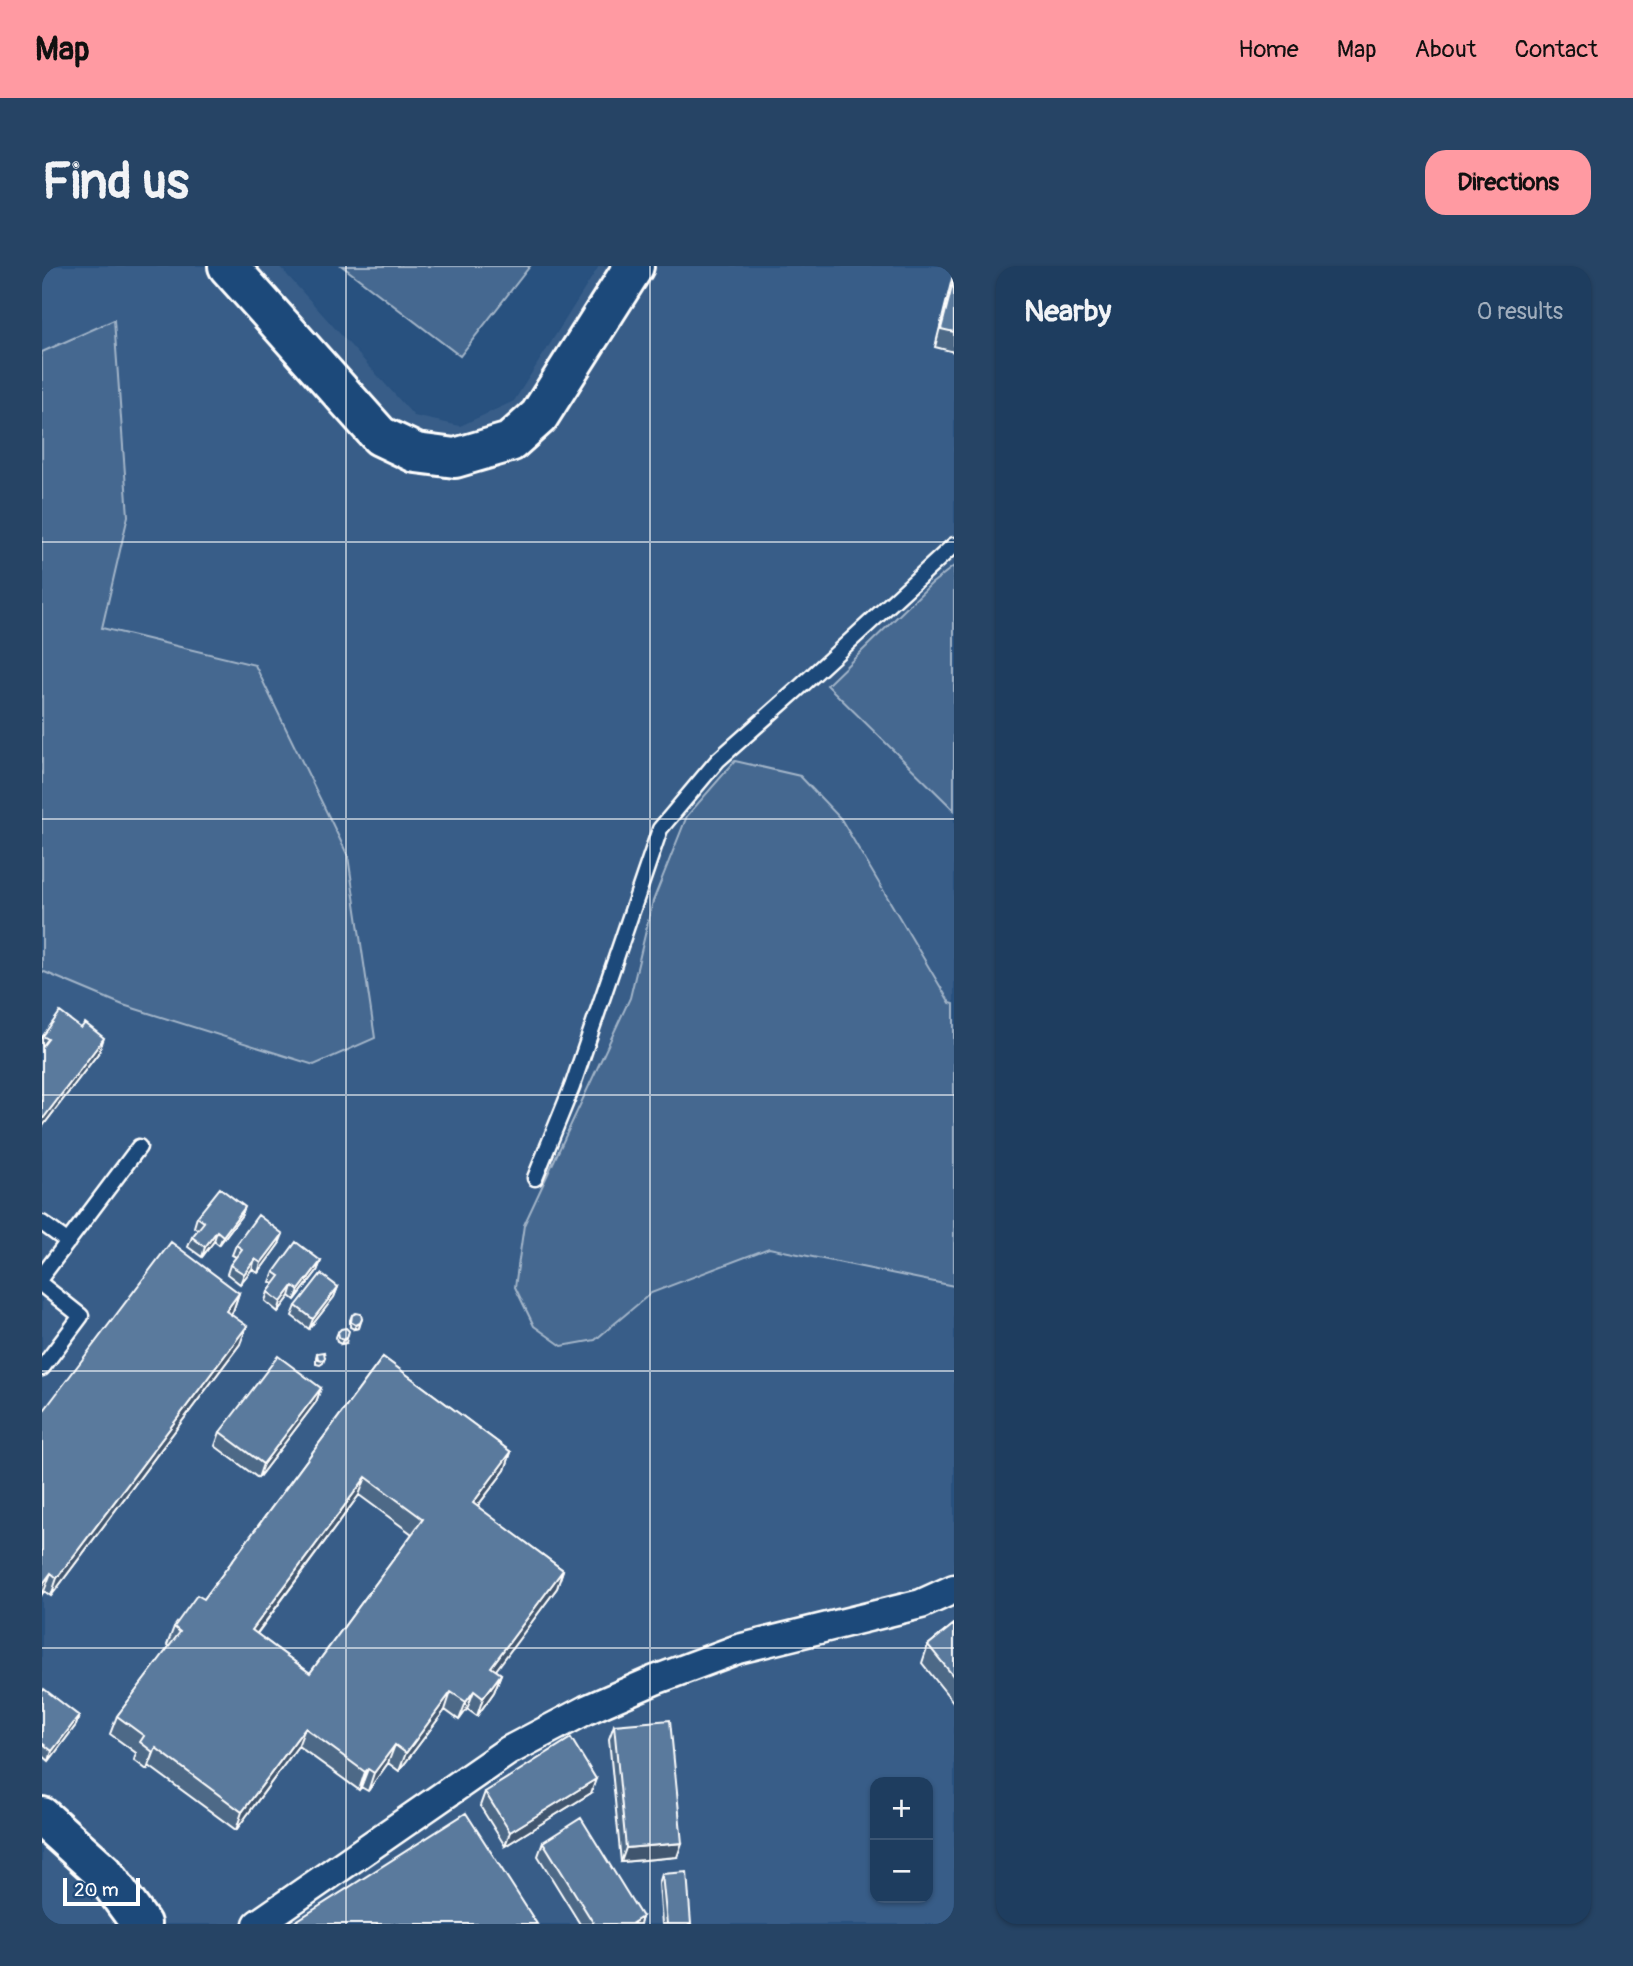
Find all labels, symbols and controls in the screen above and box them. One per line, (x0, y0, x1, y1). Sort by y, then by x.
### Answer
text: Map (35, 29, 90, 70)
text: Home (1238, 35, 1299, 64)
text: Map (1337, 35, 1377, 64)
text: About (1415, 35, 1477, 64)
text: Contact (1515, 35, 1598, 64)
button: Directions (1425, 150, 1591, 215)
text: Find us (42, 152, 189, 213)
text: Nearby (1024, 293, 1111, 330)
text: 0 results (1477, 297, 1563, 326)
map controls (870, 1777, 933, 1903)
button: + (870, 1777, 933, 1840)
button: − (870, 1840, 933, 1903)
scale bar (63, 1875, 140, 1907)
text: 20 m (74, 1878, 119, 1902)

